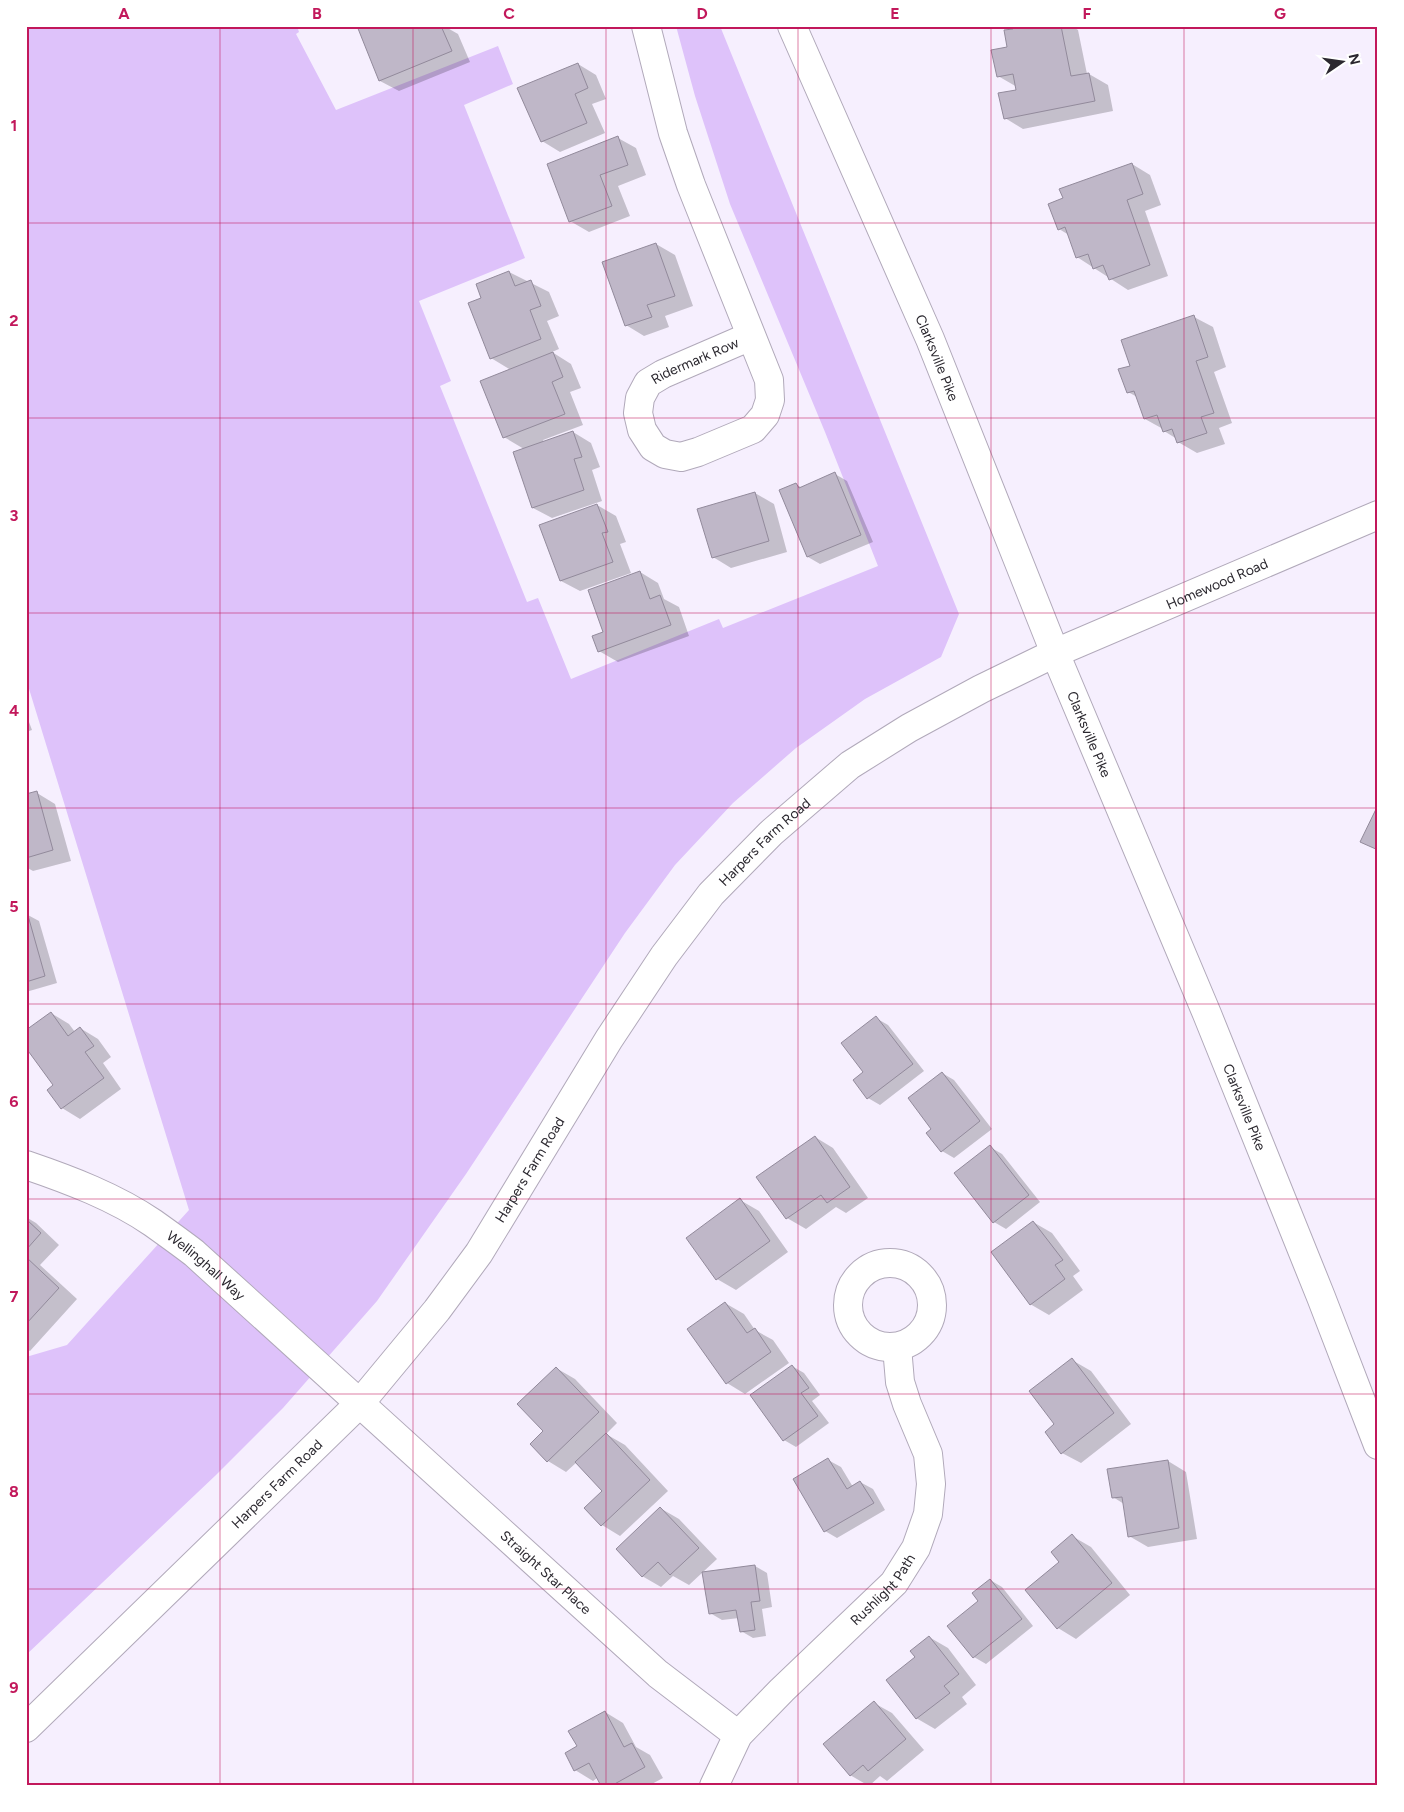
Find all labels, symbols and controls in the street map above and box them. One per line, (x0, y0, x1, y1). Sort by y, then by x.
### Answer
text: A (118, 4, 130, 23)
text: B (312, 4, 322, 23)
text: C (503, 4, 515, 23)
text: D (696, 4, 708, 23)
text: E (890, 4, 900, 23)
text: F (1083, 4, 1092, 23)
text: G (1274, 4, 1286, 23)
north arrow (1316, 38, 1366, 88)
text: N (1345, 52, 1364, 66)
text: 1 (11, 116, 17, 135)
text: 2 (9, 311, 19, 330)
street label: Clarksville Pike (912, 312, 962, 404)
street label: Ridermark Row (648, 334, 741, 388)
text: 3 (10, 506, 19, 525)
street label: Homewood Road (1163, 555, 1270, 613)
street label: Clarksville Pike (1063, 688, 1115, 780)
text: 4 (9, 701, 19, 720)
street label: Harpers Farm Road (715, 794, 814, 890)
text: 5 (9, 897, 19, 916)
street label: Clarksville Pike (1219, 1061, 1270, 1153)
text: 6 (9, 1092, 19, 1111)
street label: Harpers Farm Road (491, 1114, 568, 1225)
street label: Wellinghall Way (163, 1227, 249, 1304)
text: 7 (10, 1287, 19, 1306)
street label: Harpers Farm Road (228, 1436, 326, 1532)
text: 8 (9, 1482, 19, 1501)
street label: Straight Star Place (497, 1527, 595, 1618)
street label: Rushlight Path (847, 1550, 919, 1629)
text: 9 (9, 1678, 19, 1697)

